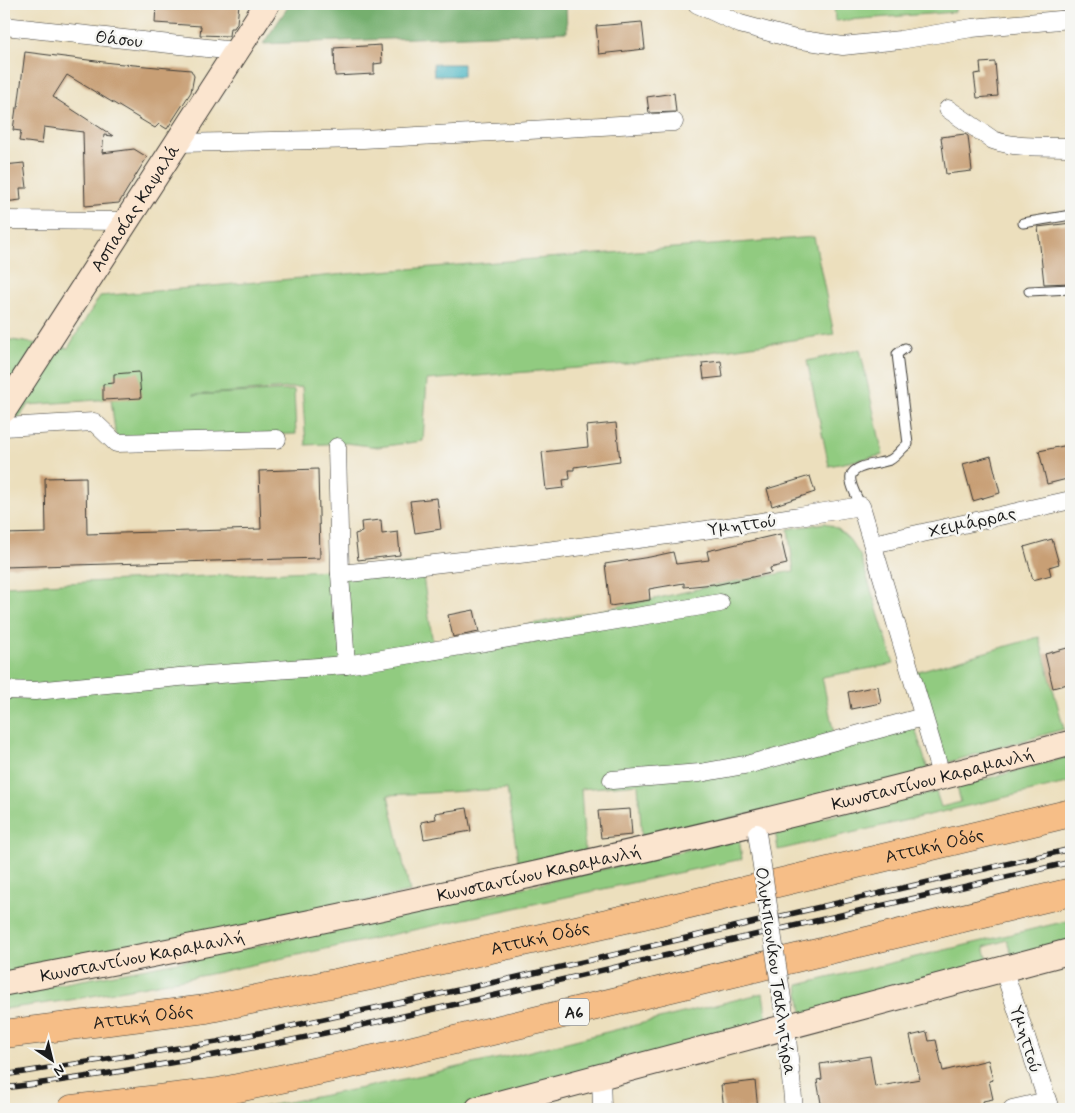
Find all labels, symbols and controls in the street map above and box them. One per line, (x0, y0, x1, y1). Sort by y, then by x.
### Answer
street label: Θάσου (94, 26, 144, 54)
street label: Ασπασίας Καψαλά (86, 140, 186, 277)
street label: Χειμάρρας (926, 501, 1018, 545)
street label: Υμηττού (706, 509, 778, 543)
street label: Κωνσταντίνου Καραμανλή (829, 742, 1037, 817)
street label: Αττική Οδός (883, 823, 986, 870)
street label: Κωνσταντίνου Καραμανλή (435, 840, 643, 908)
street label: Ολυμπιονίκου Τσικλητήρα (749, 865, 802, 1077)
street label: Αττική Οδός (488, 916, 592, 962)
street label: Κωνσταντίνου Καραμανλή (38, 925, 247, 989)
road number: Α6 (559, 999, 589, 1026)
street label: Αττική Οδός (92, 1000, 195, 1036)
street label: Υμηττού (1003, 1002, 1047, 1076)
north arrow (28, 1036, 78, 1086)
text: N (50, 1060, 68, 1080)

